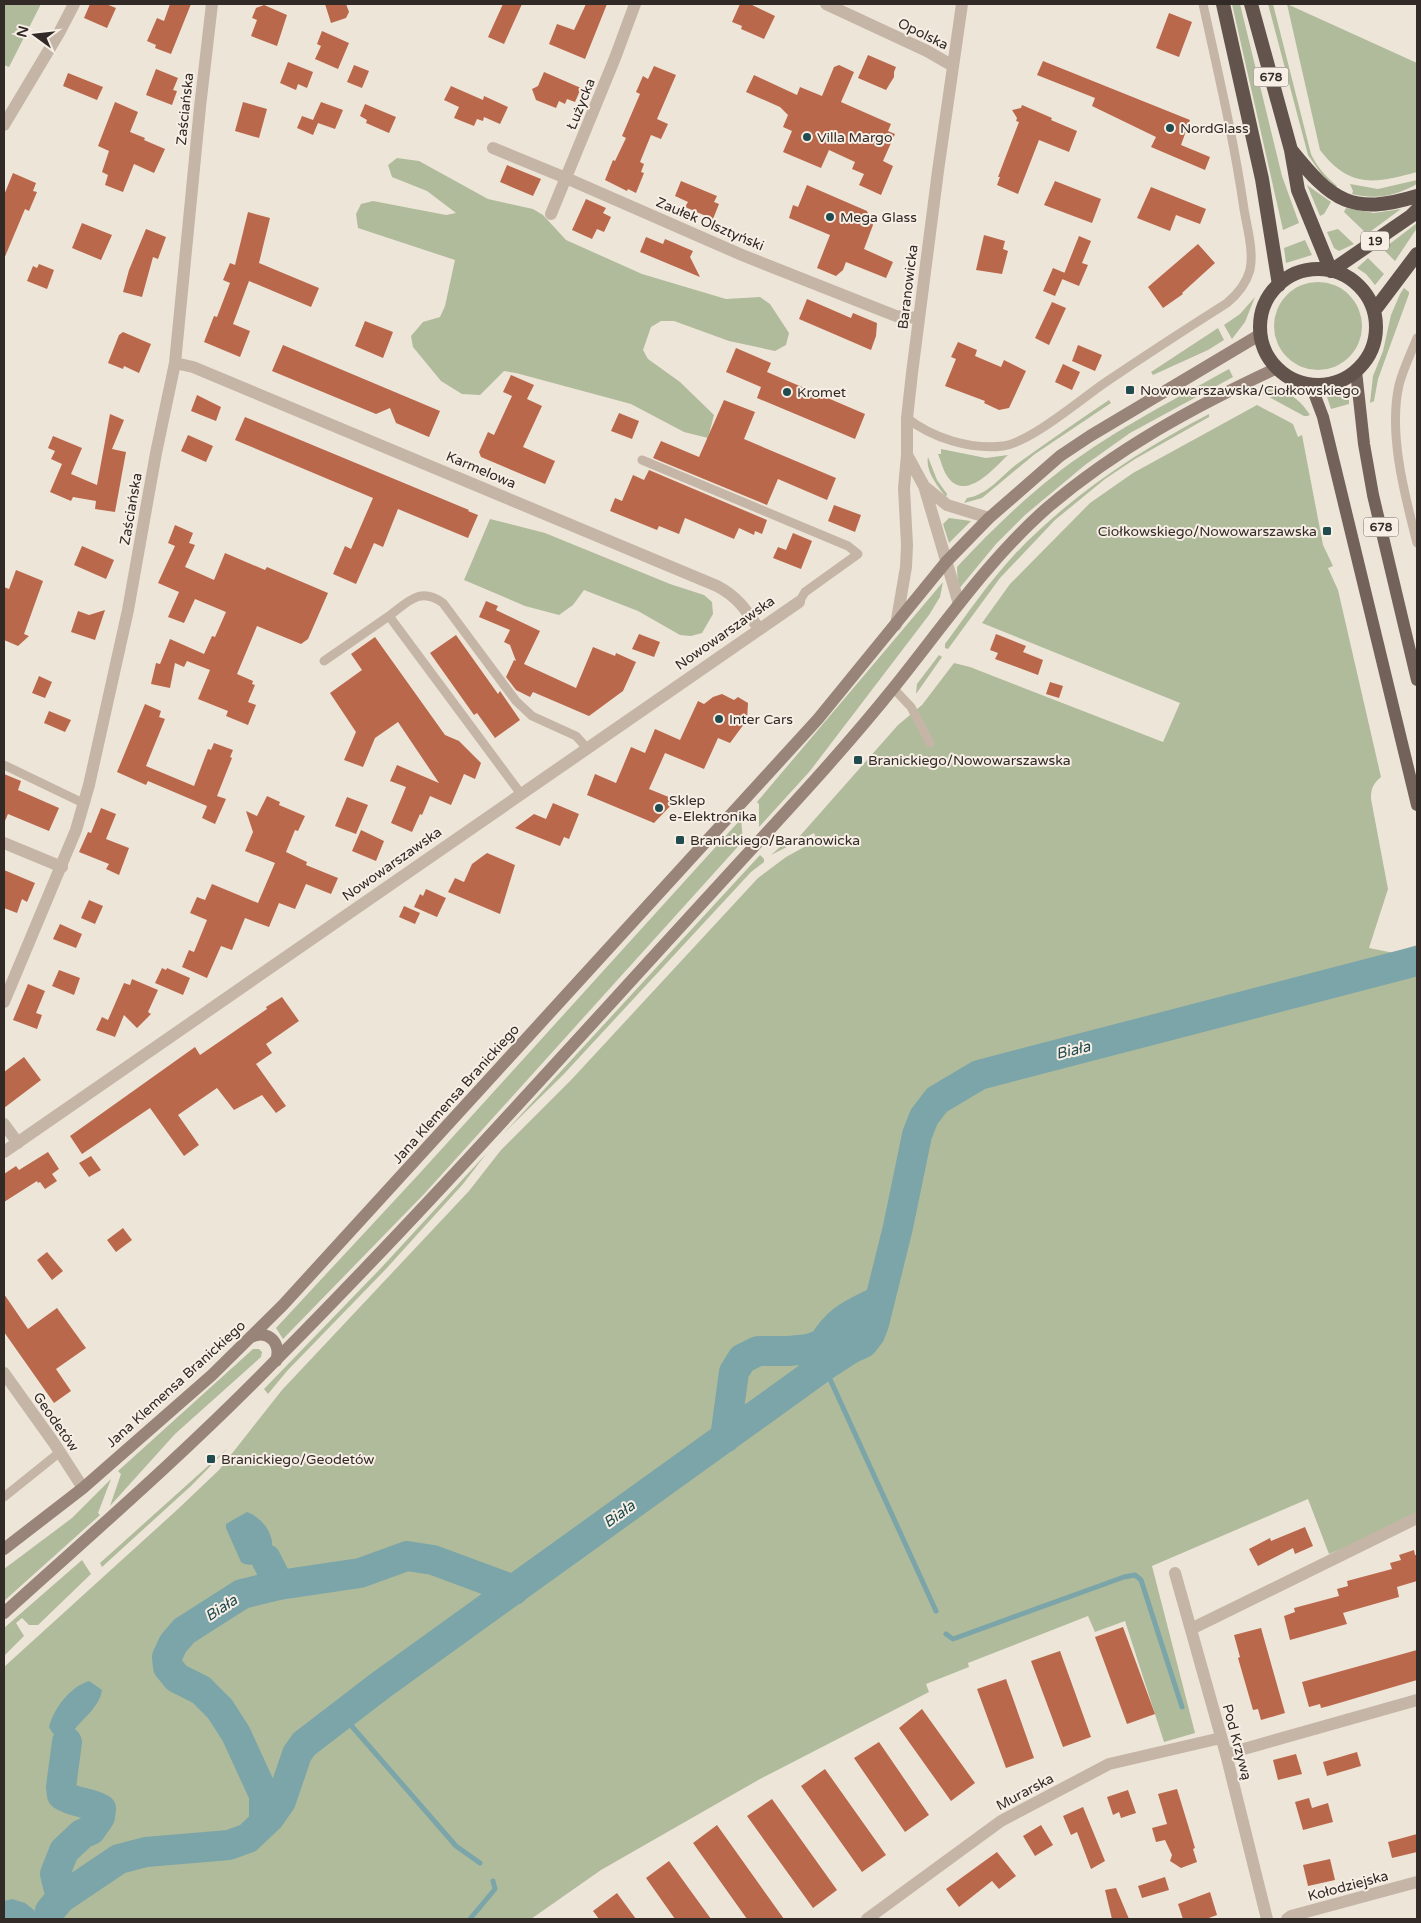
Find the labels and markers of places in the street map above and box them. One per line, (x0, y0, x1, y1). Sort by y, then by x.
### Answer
place label: NordGlass (1180, 120, 1249, 137)
marker: NordGlass (1164, 122, 1176, 134)
place label: Villa Margo (817, 129, 892, 146)
marker: Villa Margo (801, 131, 813, 143)
place label: Mega Glass (840, 209, 917, 226)
marker: Mega Glass (824, 211, 836, 223)
place label: Nowowarszawska/Ciołkowskiego (1140, 382, 1359, 399)
place label: Kromet (797, 384, 847, 401)
marker: Nowowarszawska/Ciołkowskiego (1124, 384, 1136, 396)
marker: Kromet (781, 386, 793, 398)
place label: Ciołkowskiego/Nowowarszawska (1098, 523, 1317, 540)
marker: Ciołkowskiego/Nowowarszawska (1321, 525, 1333, 537)
place label: Inter Cars (729, 711, 793, 728)
marker: Inter Cars (713, 713, 725, 725)
place label: Branickiego/Nowowarszawska (868, 752, 1071, 769)
marker: Branickiego/Nowowarszawska (852, 754, 864, 766)
place label: Sklep e-Elektronika (669, 792, 757, 825)
marker: Sklep e-Elektronika (653, 802, 665, 814)
place label: Branickiego/Baranowicka (690, 832, 860, 849)
marker: Branickiego/Baranowicka (674, 834, 686, 846)
place label: Branickiego/Geodetów (221, 1451, 374, 1468)
marker: Branickiego/Geodetów (205, 1453, 217, 1465)

